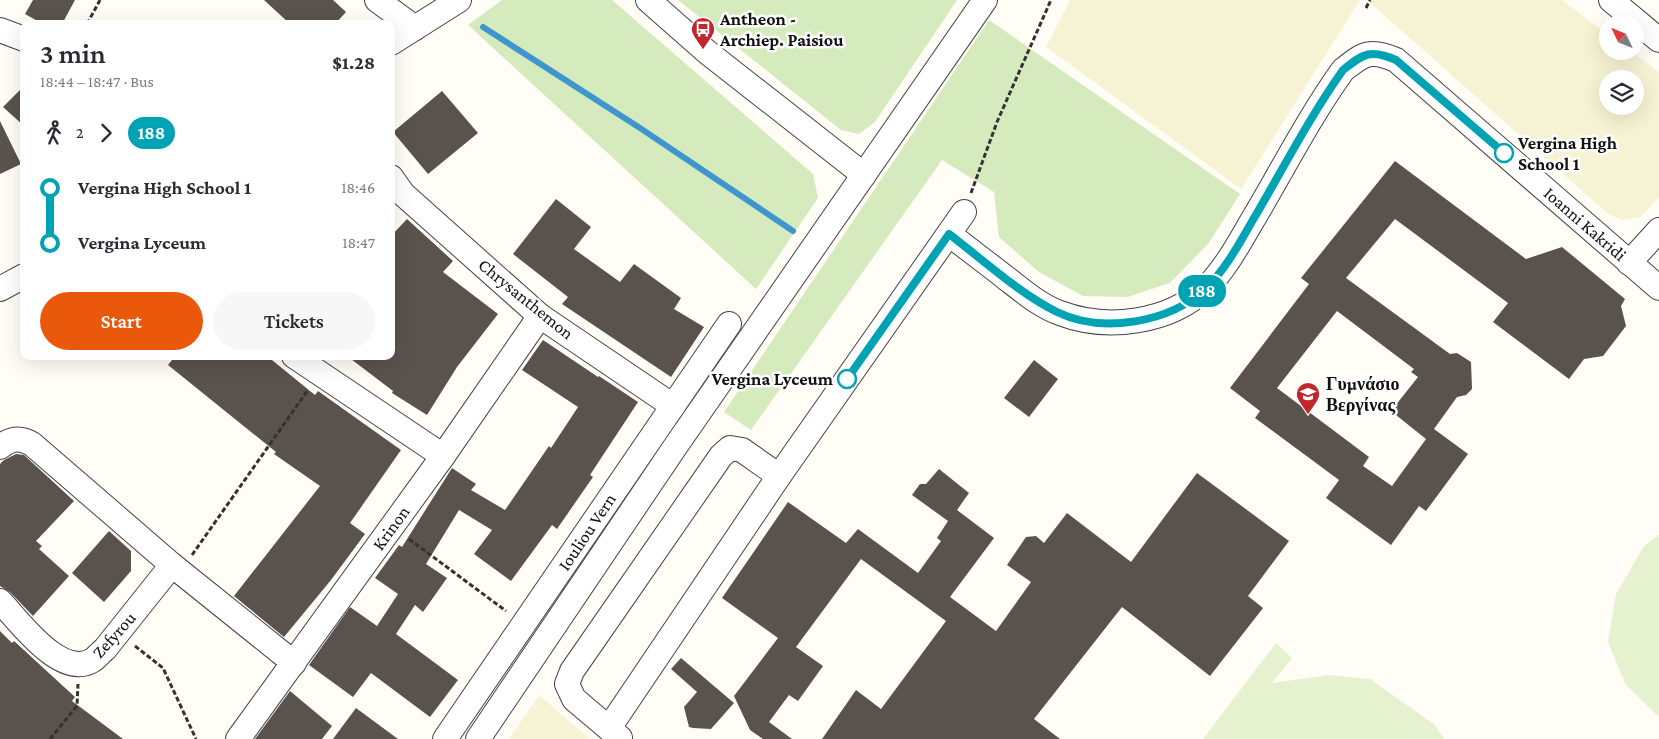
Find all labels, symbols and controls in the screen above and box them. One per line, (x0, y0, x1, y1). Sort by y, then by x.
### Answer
place label: Antheon - Archiep. Paisiou (719, 9, 844, 50)
north arrow (1599, 15, 1644, 60)
map controls (1599, 15, 1644, 115)
bus stop icon: Antheon - Archiep. Paisiou (690, 16, 716, 50)
text: 3 min (40, 38, 106, 69)
text: $1.28 (332, 52, 375, 73)
button: layers (1599, 70, 1644, 115)
text: 18:44 – 18:47 · Bus (40, 73, 154, 90)
icon: walk (40, 119, 68, 147)
icon: forward (92, 119, 120, 147)
text: 188 (138, 123, 165, 143)
text: 2 (76, 124, 84, 141)
place label: Vergina High School 1 (1517, 133, 1618, 174)
marker: Vergina High School 1 (1494, 143, 1514, 163)
text: Vergina High School 1 (78, 177, 251, 198)
text: 18:46 (341, 179, 375, 196)
street label: Ioanni Kakridi (1540, 183, 1630, 265)
text: Vergina Lyceum (78, 232, 206, 253)
text: 18:47 (342, 234, 375, 251)
street label: Chrysanthemon (474, 255, 578, 344)
line badge: 188 (1173, 275, 1231, 307)
text: 188 (1188, 281, 1216, 301)
button: Start (40, 292, 203, 350)
button: Tickets (213, 292, 375, 350)
place label: Vergina Lyceum (711, 369, 834, 389)
marker: Vergina Lyceum (837, 369, 857, 389)
place label: Γυμνάσιο Βεργίνας (1326, 374, 1400, 415)
school or university icon: Γυμνάσιο Βεργίνας (1295, 381, 1321, 415)
street label: Iouliou Vern (554, 489, 620, 574)
street label: Krinon (368, 502, 414, 554)
street label: Zefyrou (88, 607, 140, 662)

